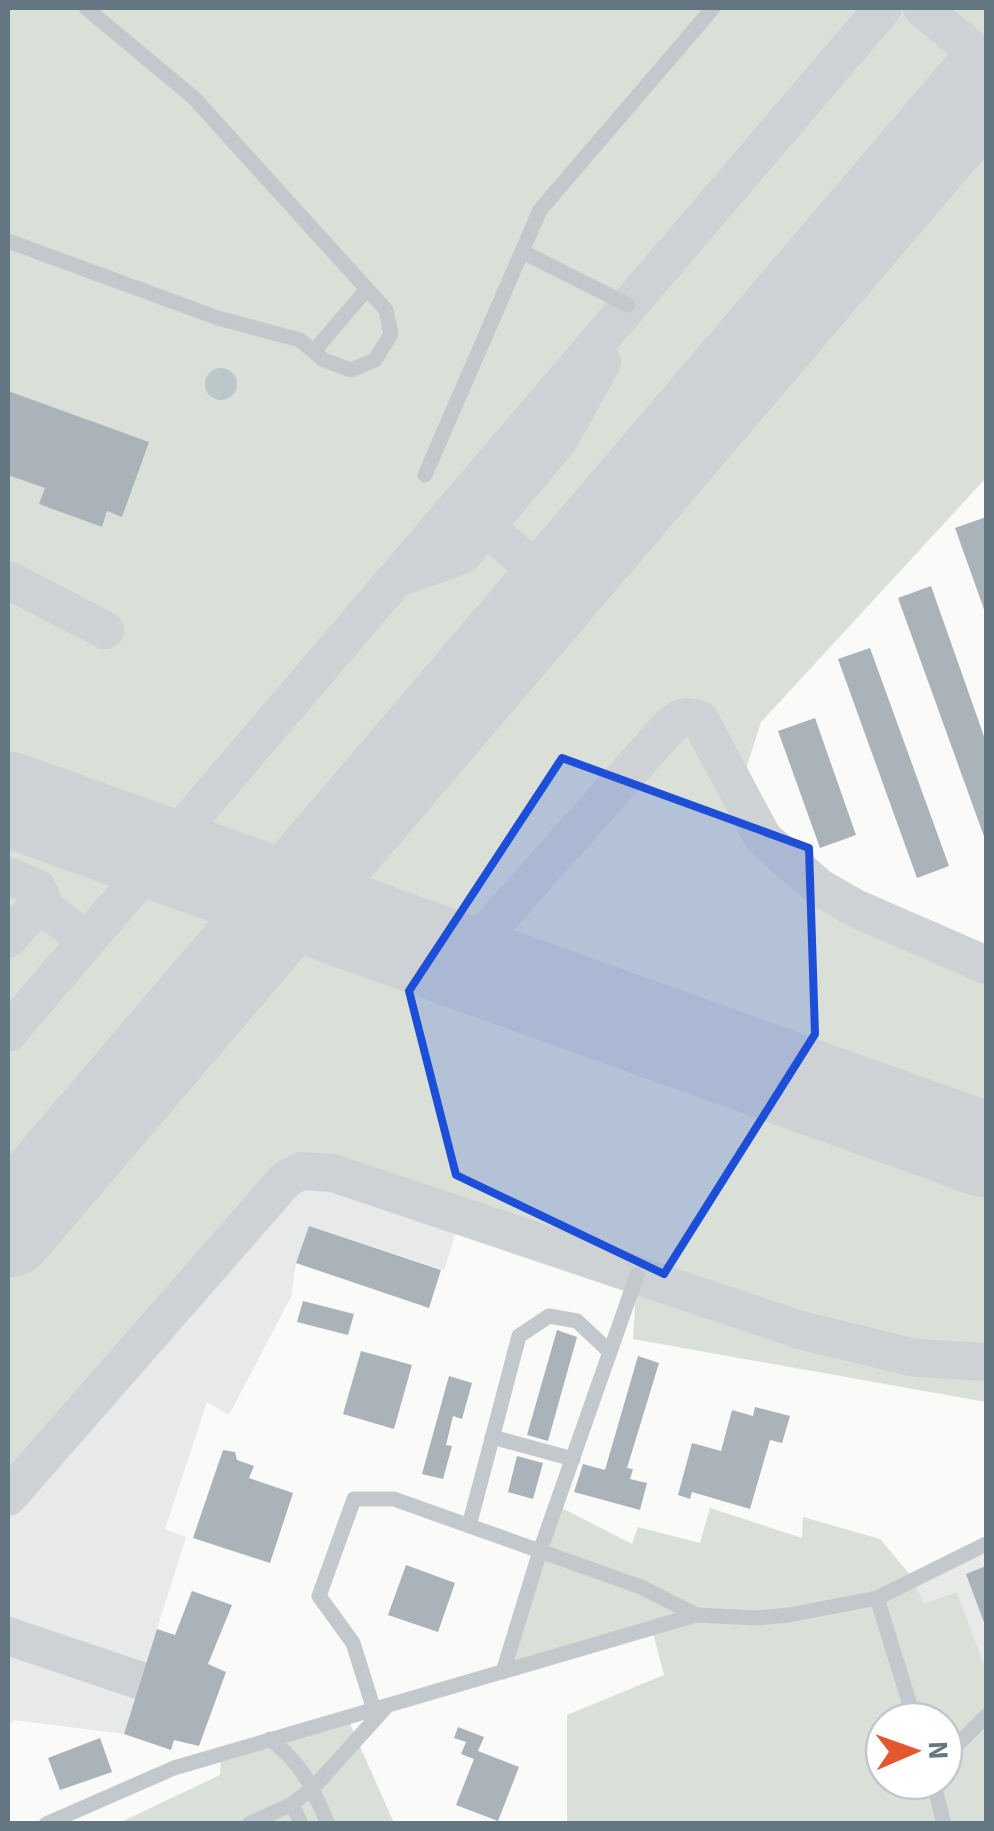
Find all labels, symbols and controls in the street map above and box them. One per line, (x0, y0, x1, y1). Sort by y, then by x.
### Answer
north arrow (864, 1701, 964, 1801)
text: N (918, 1740, 958, 1760)

